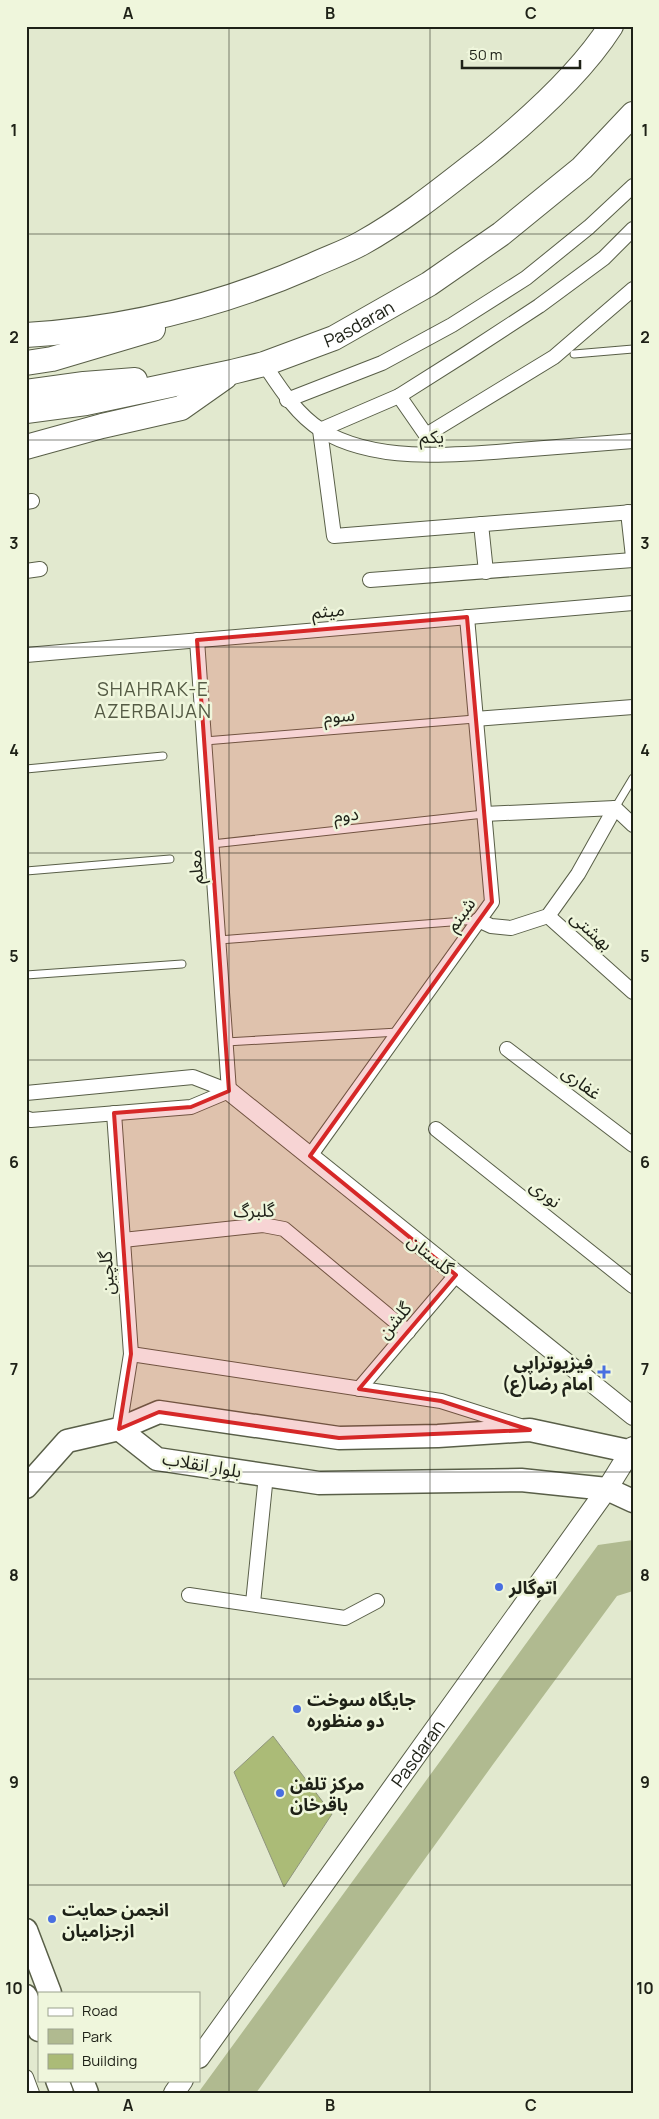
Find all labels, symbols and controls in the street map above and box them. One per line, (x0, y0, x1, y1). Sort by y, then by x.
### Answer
text: A (123, 2, 134, 24)
text: B (325, 2, 335, 24)
text: C (525, 2, 537, 24)
scale bar (462, 38, 579, 70)
text: 50 m (469, 44, 503, 65)
text: 1 (10, 119, 18, 141)
text: 1 (641, 119, 649, 141)
street label: Pasdaran (320, 294, 398, 353)
text: 2 (9, 326, 19, 348)
text: 2 (640, 326, 650, 348)
street label: یکم (419, 424, 445, 450)
text: 3 (9, 532, 19, 554)
text: 3 (640, 532, 650, 554)
street label: میثم (311, 597, 346, 625)
district label: SHAHRAK-E AZERBAIJAN (94, 676, 212, 724)
street label: سوم (322, 702, 356, 731)
text: 4 (9, 739, 19, 761)
text: 4 (640, 739, 650, 761)
street label: دوم (332, 801, 360, 830)
street label: معلم (182, 849, 210, 885)
street label: شبنم (440, 892, 482, 937)
street label: بهشتی (566, 905, 618, 955)
text: 5 (9, 945, 19, 967)
text: 5 (640, 945, 650, 967)
street label: غفاری (557, 1059, 607, 1105)
text: 6 (9, 1151, 19, 1173)
text: 6 (640, 1151, 650, 1173)
street label: نوری (525, 1173, 567, 1213)
street label: گلبرگ (233, 1198, 275, 1222)
street label: گلستان (403, 1228, 459, 1280)
street label: گلچین (92, 1250, 120, 1296)
street label: گلشن (372, 1296, 417, 1344)
place label: فیزیوتراپی امام رضا(ع) (502, 1350, 593, 1397)
text: 7 (10, 1358, 18, 1380)
text: 7 (641, 1358, 649, 1380)
marker: فیزیوتراپی امام رضا(ع) (597, 1365, 611, 1379)
street label: بلوار انقلاب (161, 1445, 243, 1483)
text: 8 (9, 1564, 19, 1586)
text: 8 (640, 1564, 650, 1586)
place label: اتوگالر (508, 1575, 557, 1599)
marker: اتوگالر (493, 1581, 505, 1593)
place label: جایگاه سوخت دو منظوره (307, 1687, 416, 1732)
marker: جایگاه سوخت دو منظوره (291, 1703, 303, 1715)
street label: Pasdaran (385, 1715, 450, 1792)
text: 9 (9, 1771, 19, 1793)
place label: مرکز تلفن باقرخان (290, 1771, 364, 1816)
text: 9 (640, 1771, 650, 1793)
marker: مرکز تلفن باقرخان (274, 1787, 286, 1799)
place label: انجمن حمایت ازجزامیان (62, 1897, 169, 1942)
marker: انجمن حمایت ازجزامیان (46, 1913, 58, 1925)
text: 10 (5, 1977, 23, 1999)
text: 10 (636, 1977, 654, 1999)
legend (38, 1992, 200, 2082)
text: Road (82, 2000, 118, 2021)
text: Park (82, 2026, 112, 2047)
text: Building (82, 2050, 137, 2071)
text: A (123, 2094, 134, 2116)
text: B (325, 2094, 335, 2116)
text: C (525, 2094, 537, 2116)

